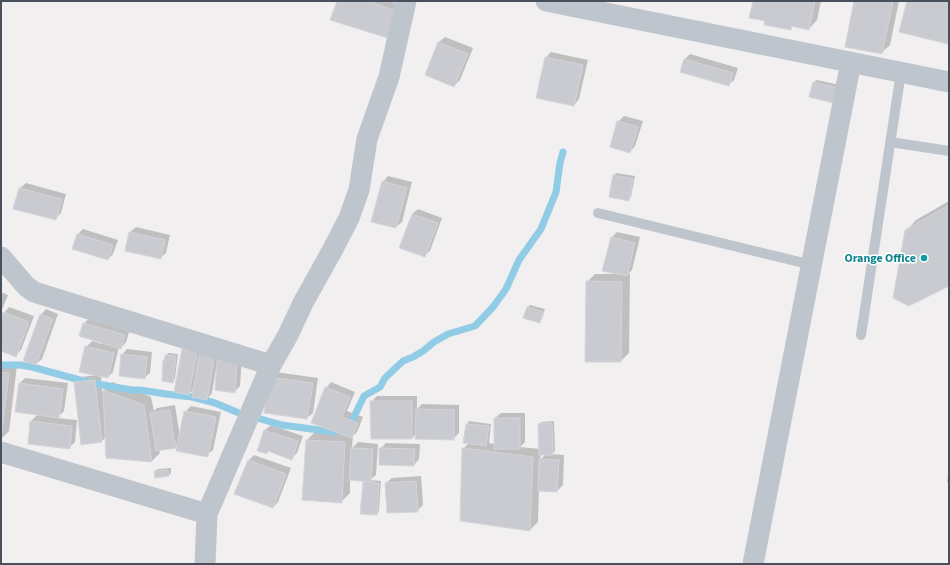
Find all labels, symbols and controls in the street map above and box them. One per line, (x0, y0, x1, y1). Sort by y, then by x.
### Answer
place label: Orange Office (844, 250, 916, 267)
marker: Orange Office (919, 253, 929, 263)

